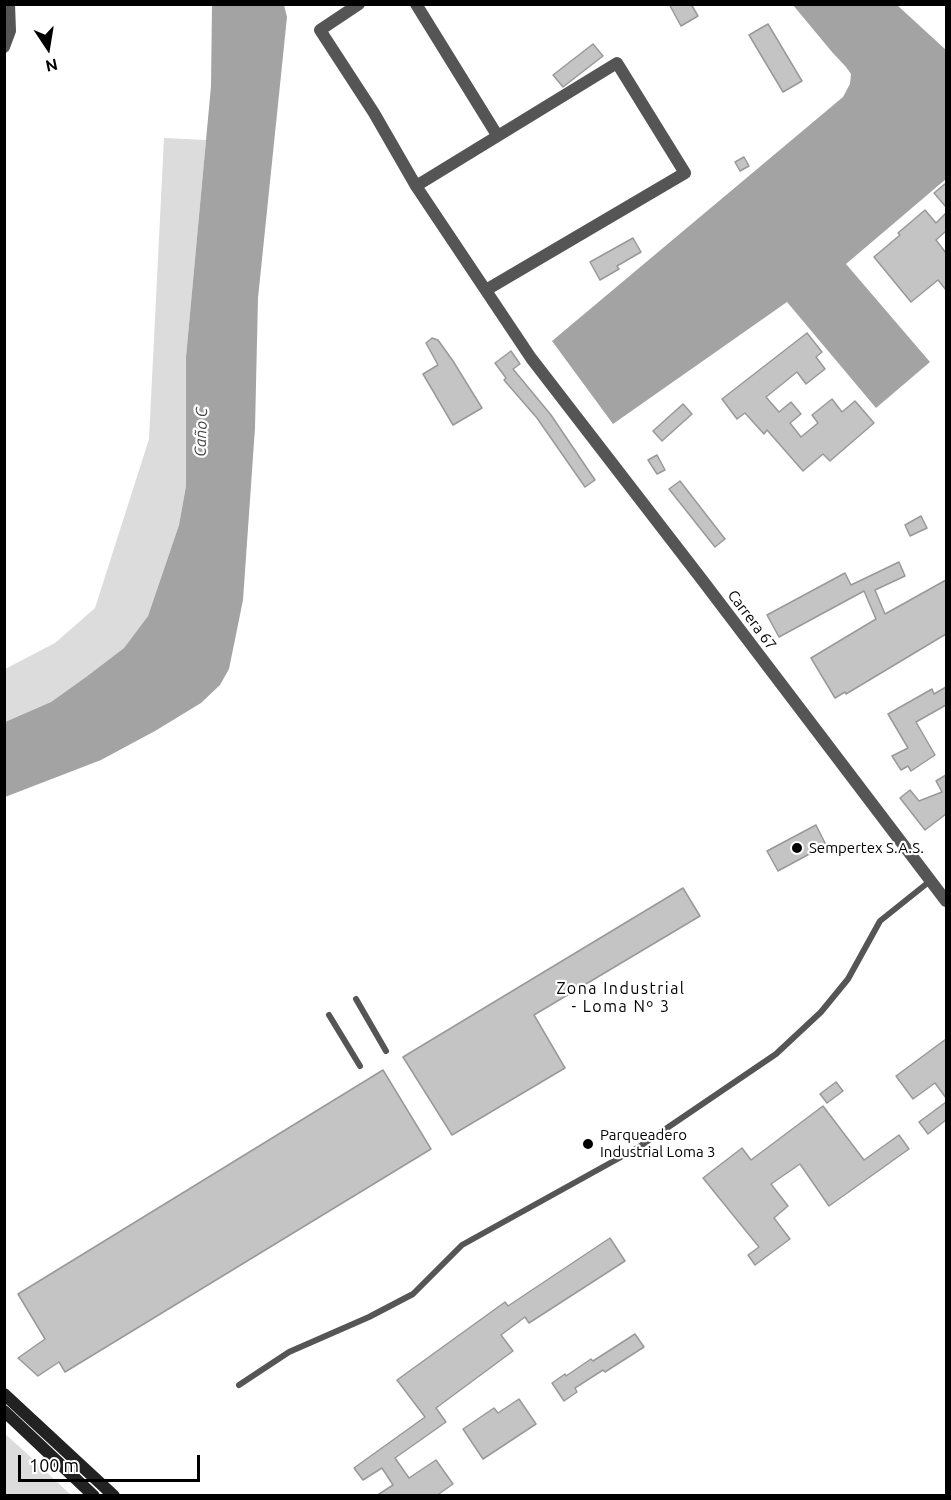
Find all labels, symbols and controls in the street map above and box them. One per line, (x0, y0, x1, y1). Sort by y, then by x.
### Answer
north arrow (18, 18, 78, 78)
text: N (44, 56, 59, 76)
water label: Caño C (191, 407, 211, 457)
street label: Carrera 67 (724, 587, 780, 653)
place label: Sempertex S.A.S. (809, 839, 924, 857)
marker: Sempertex S.A.S. (790, 841, 804, 855)
district label: Zona Industrial - Loma Nº 3 (556, 979, 686, 1017)
place label: Parqueadero Industrial Loma 3 (600, 1126, 716, 1161)
marker: Parqueadero Industrial Loma 3 (581, 1137, 595, 1151)
scale bar (21, 1443, 202, 1481)
text: 100 m (29, 1455, 79, 1475)

